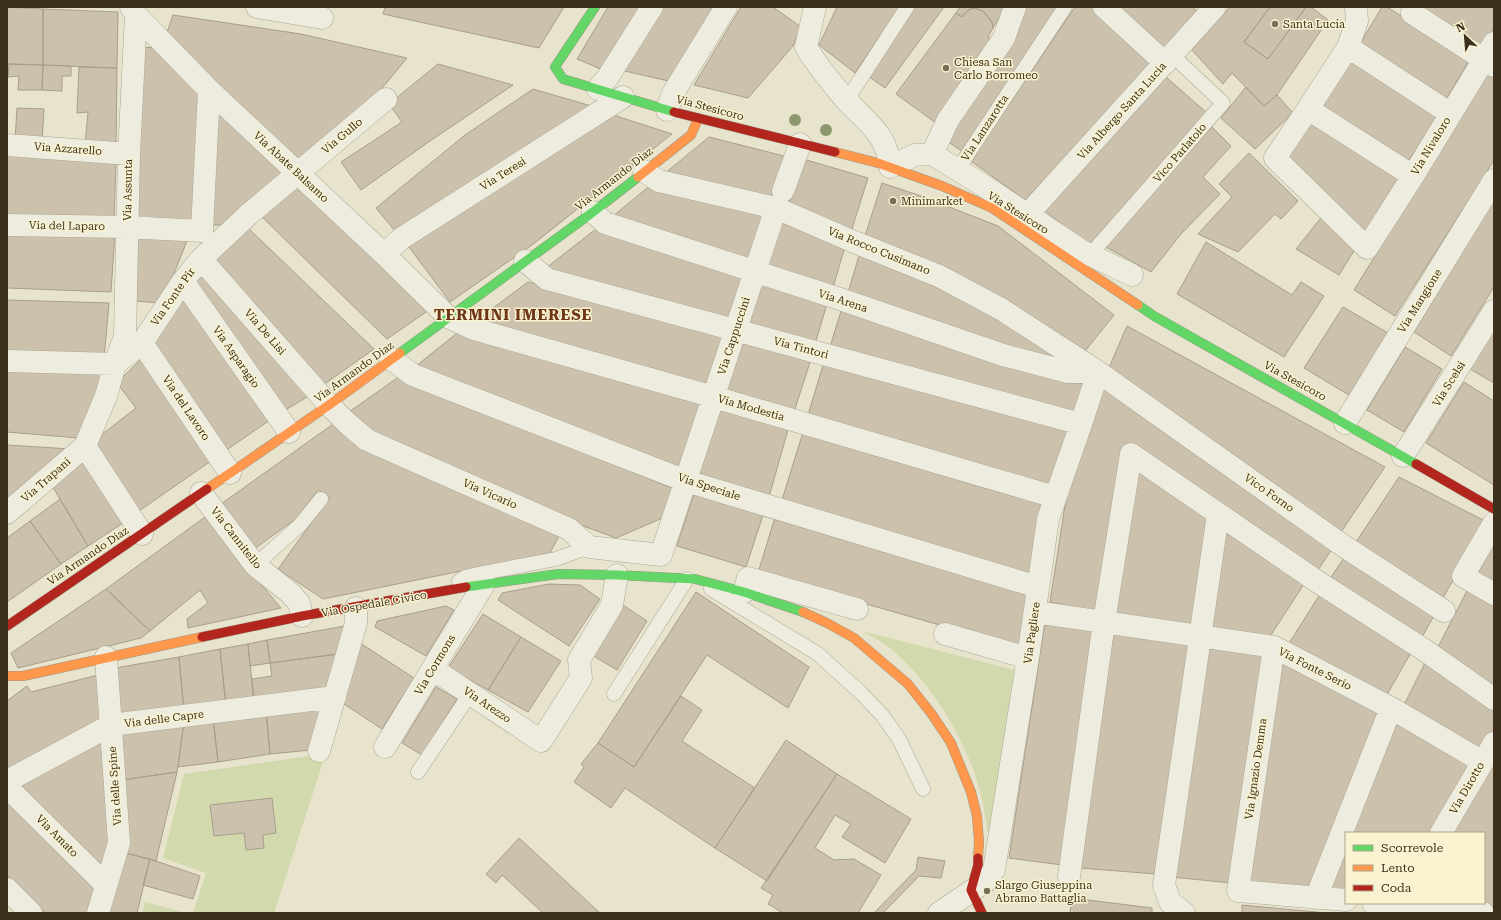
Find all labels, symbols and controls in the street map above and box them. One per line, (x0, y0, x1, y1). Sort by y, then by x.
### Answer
north arrow (1445, 16, 1485, 56)
place label: Santa Lucia (1283, 18, 1345, 31)
marker: Santa Lucia (1270, 19, 1280, 29)
text: N (1454, 20, 1468, 35)
place label: Chiesa San Carlo Borromeo (954, 56, 1038, 82)
street label: Via Albergo Santa Lucia (1075, 60, 1169, 162)
marker: Chiesa San Carlo Borromeo (941, 63, 951, 73)
street label: Via Lanzarotta (959, 92, 1011, 164)
street label: Via Stesicoro (675, 93, 746, 123)
street label: Via Nivaloro (1409, 114, 1454, 178)
street label: Via Gullo (319, 115, 365, 157)
street label: Vico Parlatoio (1151, 120, 1209, 185)
street label: Via Abate Balsamo (251, 129, 331, 205)
street label: Via Azzarello (34, 140, 103, 158)
street label: Via Armando Diaz (573, 145, 655, 213)
street label: Via Teresi (478, 155, 529, 193)
street label: Via Assunta (121, 159, 135, 221)
street label: Via Stesicoro (985, 189, 1051, 237)
place label: Minimarket (901, 195, 963, 208)
marker: Minimarket (888, 196, 898, 206)
street label: Via del Laparo (29, 219, 105, 233)
street label: Via Rocco Cusimano (826, 224, 932, 278)
street label: Via Fonte Pir (148, 265, 198, 329)
street label: Via Mangione (1395, 267, 1445, 335)
street label: Via Arena (817, 287, 869, 315)
street label: Via Cappuccini (715, 295, 753, 377)
street label: Via De Lisi (242, 306, 289, 358)
district label: TERMINI IMERESE (434, 306, 592, 324)
street label: Via Asparagio (210, 323, 262, 391)
street label: Via Tintori (772, 334, 831, 362)
street label: Via Armando Diaz (312, 339, 396, 405)
street label: Via Stesicoro (1261, 358, 1329, 404)
street label: Via Scelsi (1430, 358, 1468, 409)
street label: Via del Lavoro (159, 373, 213, 443)
street label: Via Modestia (716, 392, 786, 424)
street label: Via Trapani (19, 455, 74, 505)
street label: Via Speciale (676, 471, 742, 503)
street label: Vico Forno (1241, 471, 1297, 515)
street label: Via Vicario (461, 476, 519, 512)
street label: Via Cannitello (208, 504, 264, 572)
street label: Via Armando Diaz (45, 524, 131, 588)
street label: Via Ospedale Civico (320, 588, 428, 620)
street label: Via Pagliere (1021, 601, 1043, 665)
street label: Via Cormons (412, 632, 458, 698)
street label: Via Fonte Serio (1276, 645, 1354, 693)
street label: Via Arezzo (460, 684, 514, 726)
street label: Via delle Capre (123, 708, 205, 730)
street label: Via Ignazio Demma (1242, 717, 1270, 821)
street label: Via delle Spine (106, 746, 124, 826)
street label: Via Dirotto (1447, 759, 1487, 816)
street label: Via Amato (33, 812, 81, 860)
legend (1345, 832, 1485, 904)
text: Scorrevole (1381, 841, 1444, 855)
text: Lento (1381, 861, 1415, 875)
place label: Slargo Giuseppina Abramo Battaglia (995, 879, 1092, 905)
text: Coda (1381, 881, 1412, 895)
marker: Slargo Giuseppina Abramo Battaglia (982, 886, 992, 896)

